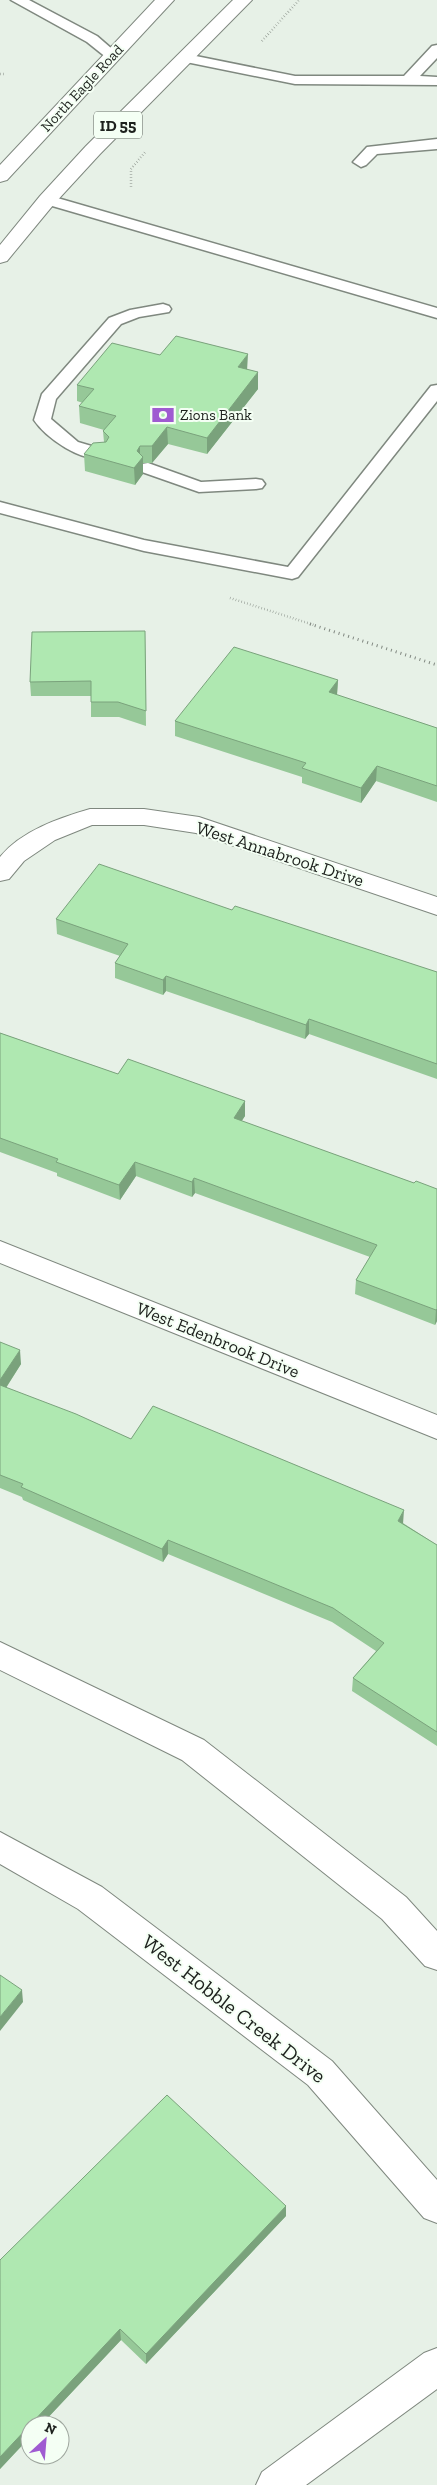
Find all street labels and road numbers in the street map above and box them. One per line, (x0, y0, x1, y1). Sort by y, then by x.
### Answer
street label: North Eagle Road (37, 40, 128, 135)
road number: ID 55 (94, 112, 142, 138)
street label: West Annabrook Drive (193, 816, 367, 892)
street label: West Edenbrook Drive (133, 1297, 303, 1383)
street label: West Hobble Creek Drive (137, 1929, 331, 2088)

